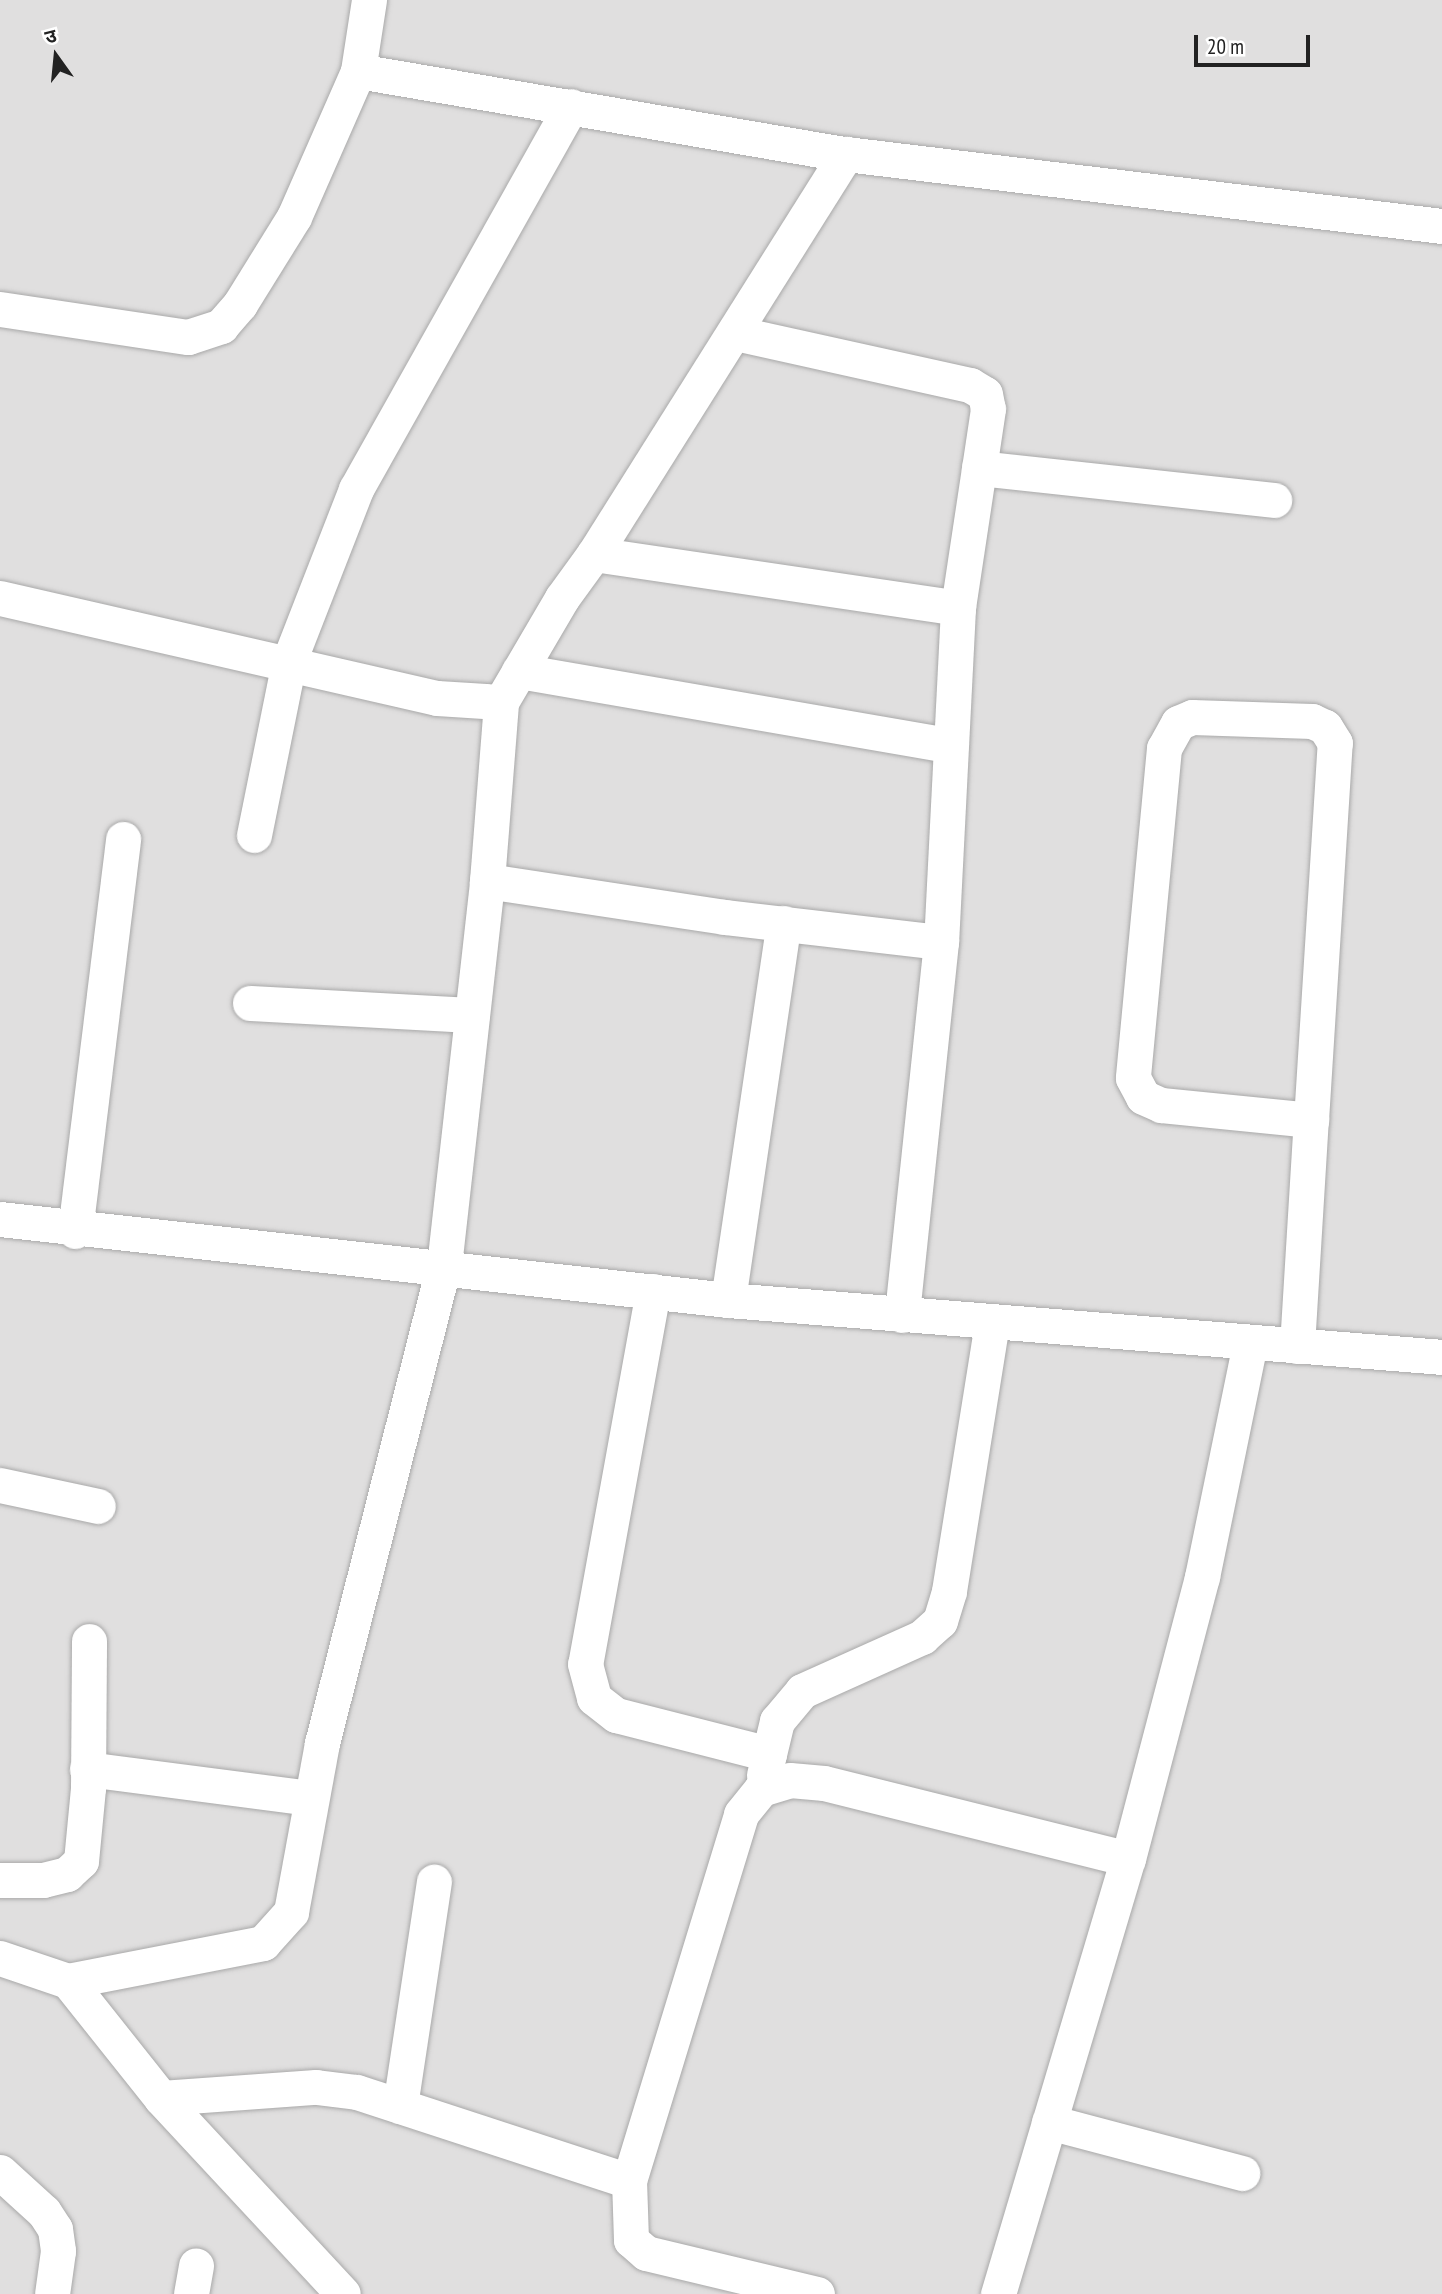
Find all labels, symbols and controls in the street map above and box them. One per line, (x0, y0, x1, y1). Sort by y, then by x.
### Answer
north arrow (21, 21, 91, 91)
scale bar (1197, 21, 1312, 65)
text: उ (42, 23, 59, 49)
text: 20 m (1207, 33, 1244, 60)

